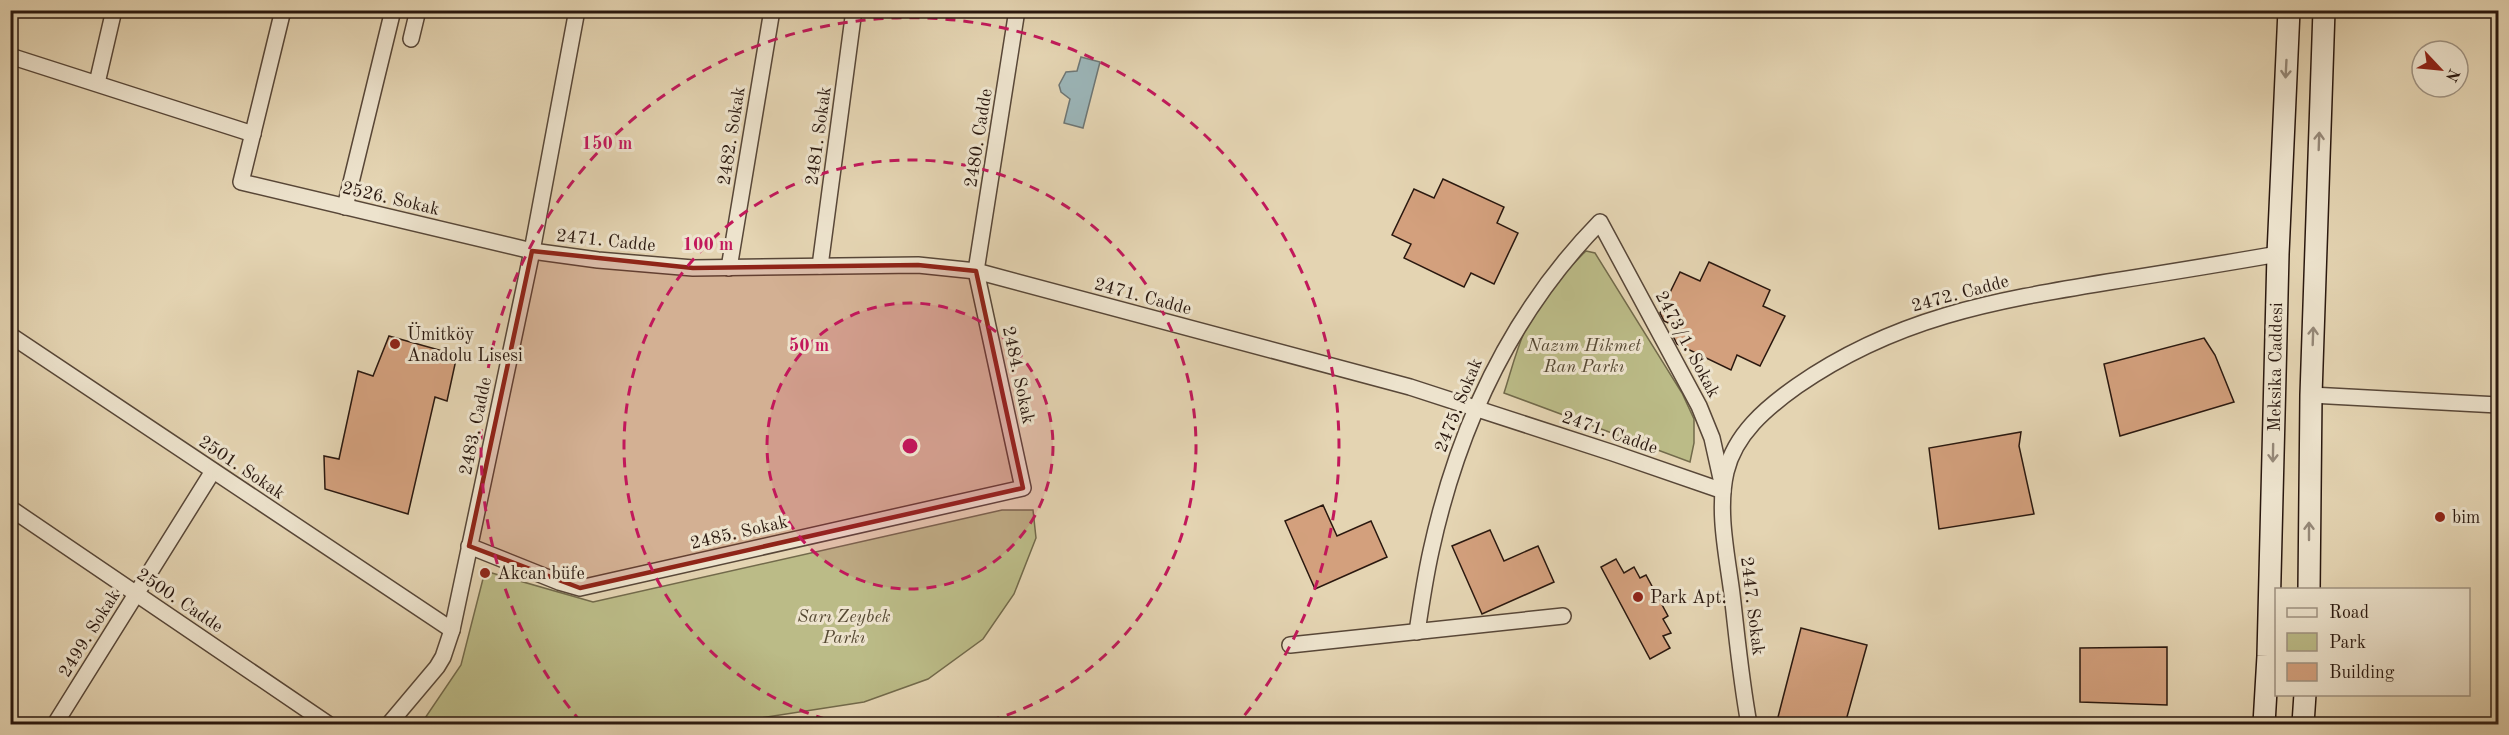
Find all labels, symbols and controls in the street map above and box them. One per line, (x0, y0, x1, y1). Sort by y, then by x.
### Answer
north arrow (2410, 39, 2470, 99)
one-way arrow (2281, 58, 2292, 78)
text: N (2441, 66, 2462, 84)
street label: 2482. Sokak (715, 86, 749, 187)
street label: 2481. Sokak (803, 86, 835, 187)
street label: 2480. Cadde (962, 87, 996, 189)
one-way arrow (2314, 132, 2325, 152)
text: 150 m (582, 135, 632, 153)
street label: 2526. Sokak (340, 179, 441, 219)
street label: 2471. Cadde (555, 227, 657, 255)
text: 100 m (683, 236, 733, 254)
street label: 2472. Cadde (1910, 272, 2011, 316)
street label: 2471. Cadde (1092, 275, 1193, 319)
street label: 2473/1. Sokak (1651, 288, 1723, 401)
street label: Meksika Caddesi (2266, 302, 2286, 432)
place label: Ümitköy Anadolu Lisesi (407, 322, 523, 365)
street label: 2484. Sokak (999, 325, 1037, 426)
one-way arrow (2308, 327, 2319, 347)
marker: Ümitköy Anadolu Lisesi (388, 337, 402, 351)
text: 50 m (789, 337, 829, 355)
park label: Nazım Hikmet Ran Parkı (1526, 337, 1641, 376)
street label: 2475. Sokak (1432, 356, 1486, 455)
street label: 2483. Cadde (457, 375, 495, 477)
street label: 2471. Cadde (1560, 408, 1660, 458)
street label: 2501. Sokak (195, 433, 288, 503)
centre of rings (900, 436, 920, 456)
one-way arrow (2267, 442, 2279, 462)
place label: bim (2452, 509, 2480, 527)
marker: bim (2433, 510, 2447, 524)
street label: 2485. Sokak (689, 513, 790, 553)
one-way arrow (2303, 522, 2315, 542)
street label: 2447. Sokak (1737, 556, 1767, 657)
street label: 2500. Cadde (133, 565, 226, 636)
place label: Akcan büfe (497, 565, 585, 583)
marker: Akcan büfe (478, 566, 492, 580)
street label: 2499. Sokak (56, 587, 124, 681)
legend (2275, 588, 2470, 696)
place label: Park Apt. (1650, 589, 1727, 607)
marker: Park Apt. (1631, 590, 1645, 604)
text: Road (2329, 604, 2369, 622)
park label: Sarı Zeybek Parkı (797, 608, 891, 647)
text: Park (2329, 634, 2366, 652)
text: Building (2329, 664, 2395, 682)

